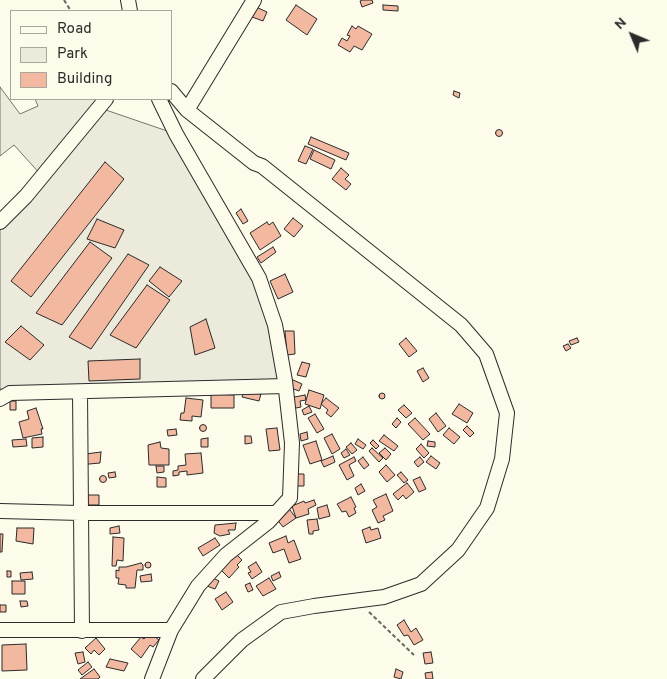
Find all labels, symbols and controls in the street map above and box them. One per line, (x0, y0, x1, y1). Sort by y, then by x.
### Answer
legend (10, 10, 172, 100)
north arrow (607, 10, 657, 60)
text: N (611, 14, 631, 34)
text: Road (57, 20, 92, 39)
text: Park (57, 45, 88, 64)
text: Building (57, 70, 112, 89)

